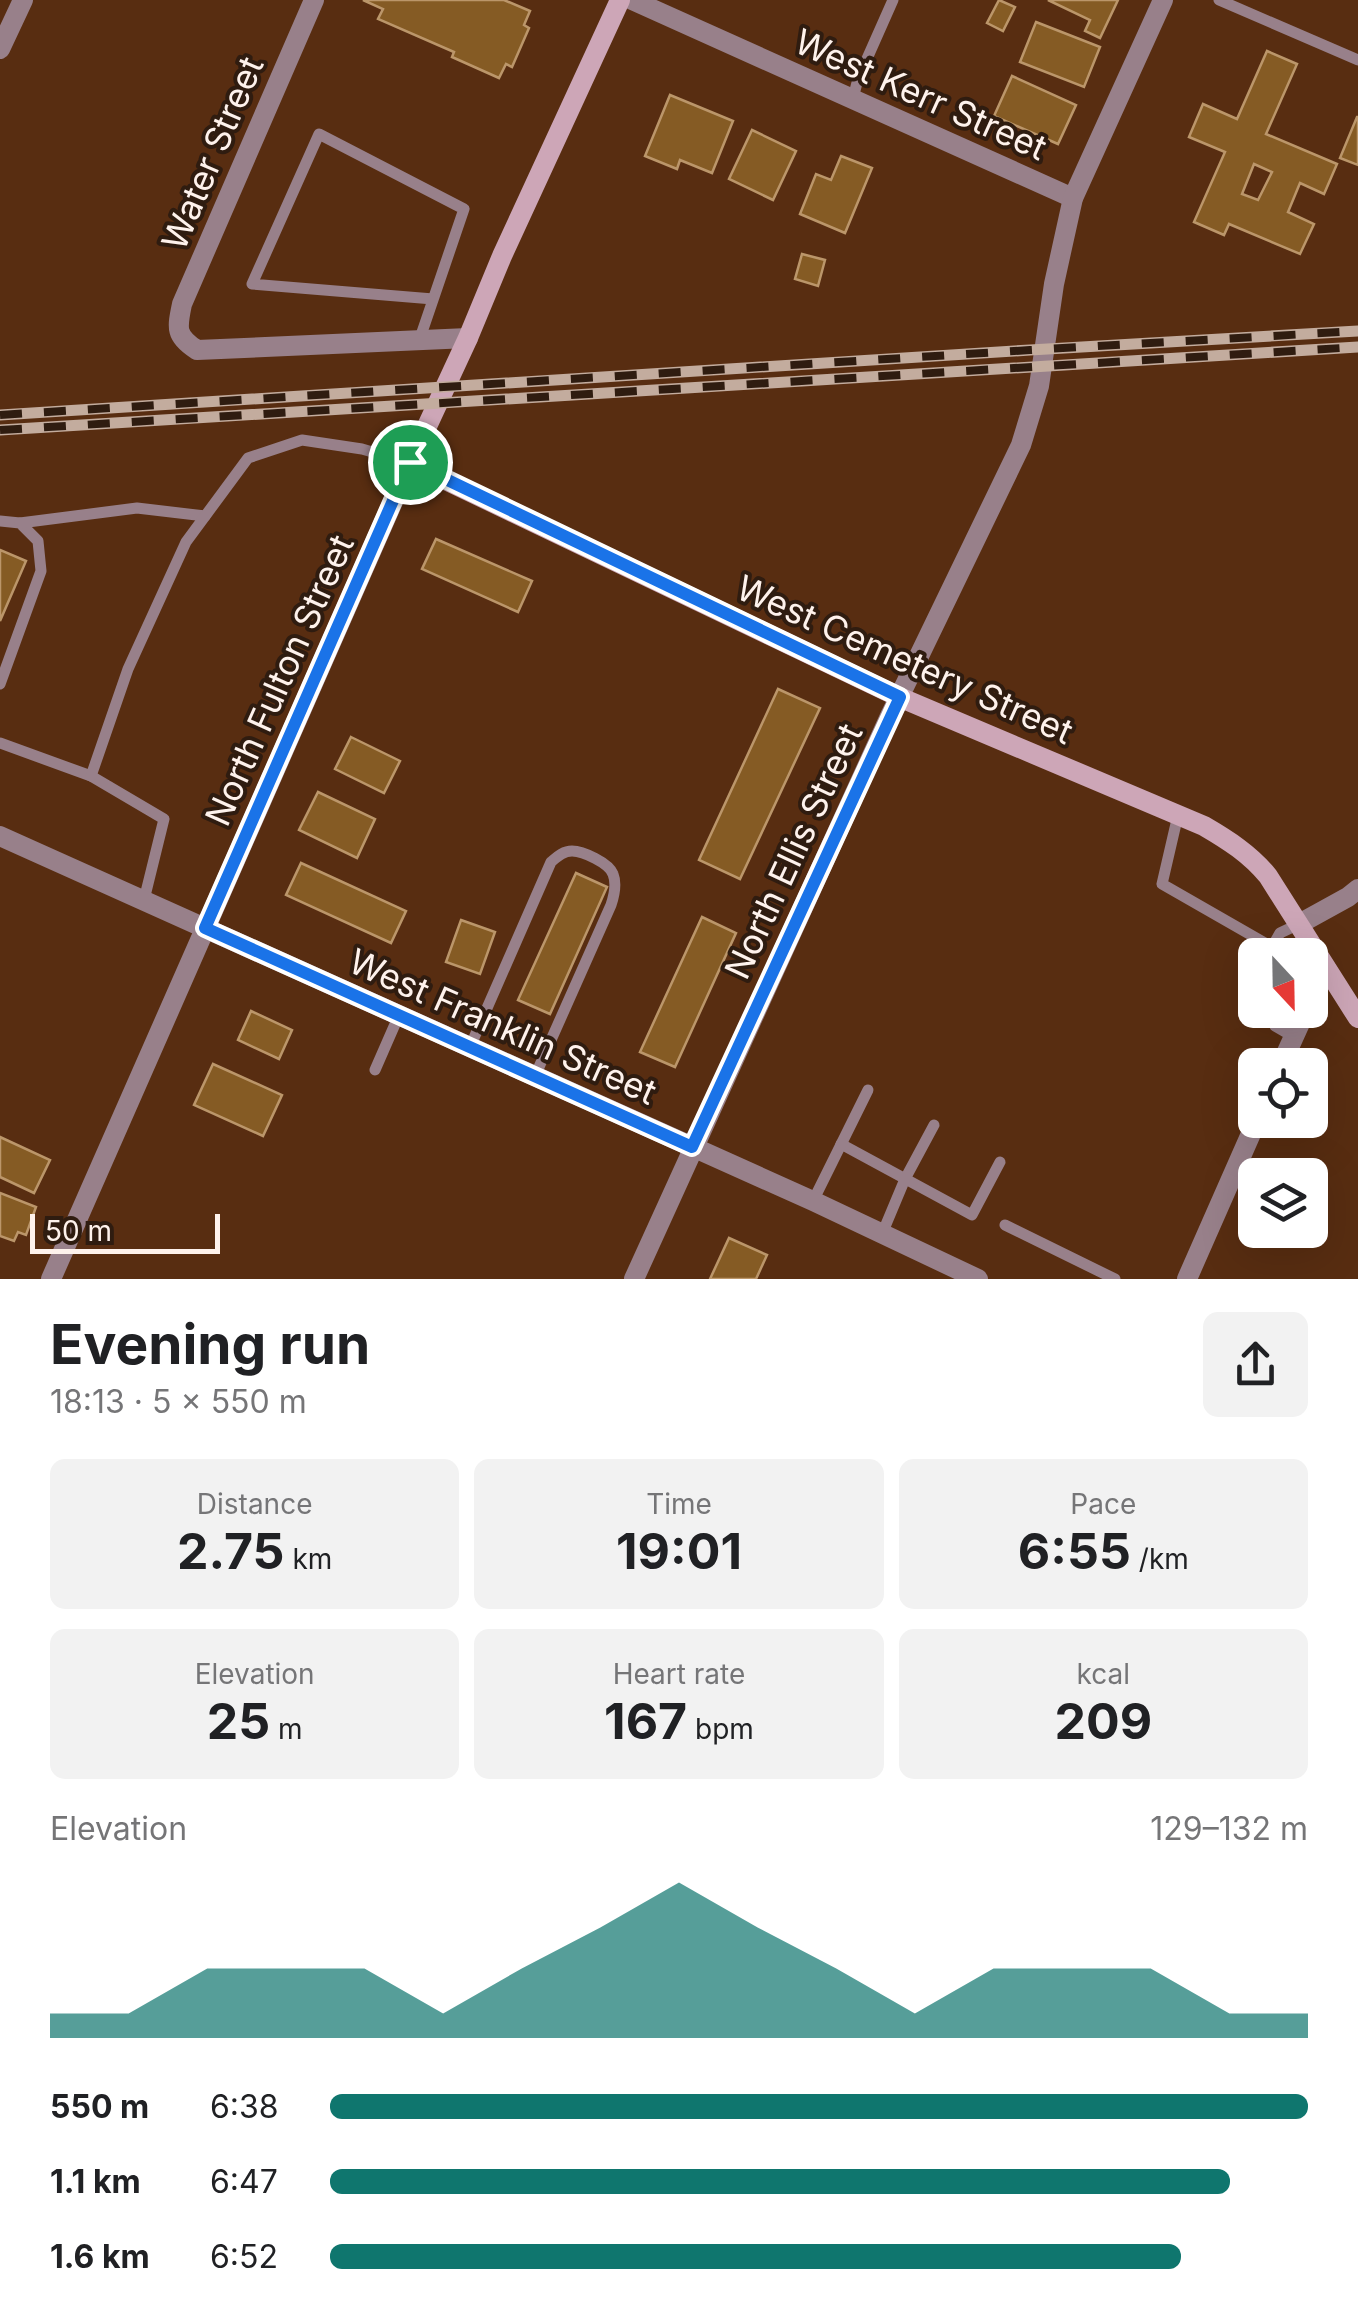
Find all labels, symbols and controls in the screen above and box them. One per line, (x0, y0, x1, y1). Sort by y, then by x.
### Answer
street label: West Kerr Street (789, 20, 1053, 168)
street label: Water Street (152, 50, 272, 256)
pin (368, 420, 453, 505)
icon: arrive (383, 435, 438, 490)
street label: North Fulton Street (196, 528, 362, 832)
street label: West Cemetery Street (730, 566, 1080, 752)
street label: North Ellis Street (716, 717, 870, 985)
north arrow (1238, 938, 1328, 1028)
map controls (1238, 938, 1328, 1248)
street label: West Franklin Street (343, 939, 663, 1113)
button: locate (1238, 1048, 1328, 1138)
button: layers (1238, 1158, 1328, 1248)
scale bar (30, 1209, 220, 1254)
text: 50 m (45, 1214, 112, 1248)
text: Evening run (50, 1311, 370, 1377)
button: share (1203, 1312, 1308, 1417)
text: 18:13 · 5 × 550 m (50, 1382, 307, 1421)
text: Distance (197, 1487, 312, 1521)
text: Time (646, 1487, 712, 1521)
text: Pace (1070, 1487, 1136, 1521)
text: 2.75 (177, 1521, 285, 1581)
text: 19:01 (616, 1521, 742, 1581)
text: 6:55 (1018, 1521, 1131, 1581)
text: km (285, 1542, 332, 1576)
text: /km (1131, 1542, 1189, 1576)
text: Elevation (195, 1657, 315, 1691)
text: Heart rate (613, 1657, 745, 1691)
text: kcal (1077, 1657, 1130, 1691)
text: 25 (207, 1691, 270, 1751)
text: 167 (604, 1691, 687, 1751)
text: 209 (1054, 1691, 1152, 1751)
text: m (270, 1712, 303, 1746)
text: bpm (687, 1712, 754, 1746)
text: Elevation (50, 1809, 187, 1848)
text: 129–132 m (1150, 1809, 1308, 1848)
text: 550 m (50, 2087, 149, 2126)
text: 6:38 (210, 2087, 279, 2126)
text: 1.1 km (50, 2162, 141, 2201)
text: 6:47 (210, 2162, 278, 2201)
text: 1.6 km (50, 2237, 150, 2276)
text: 6:52 (210, 2237, 278, 2276)

